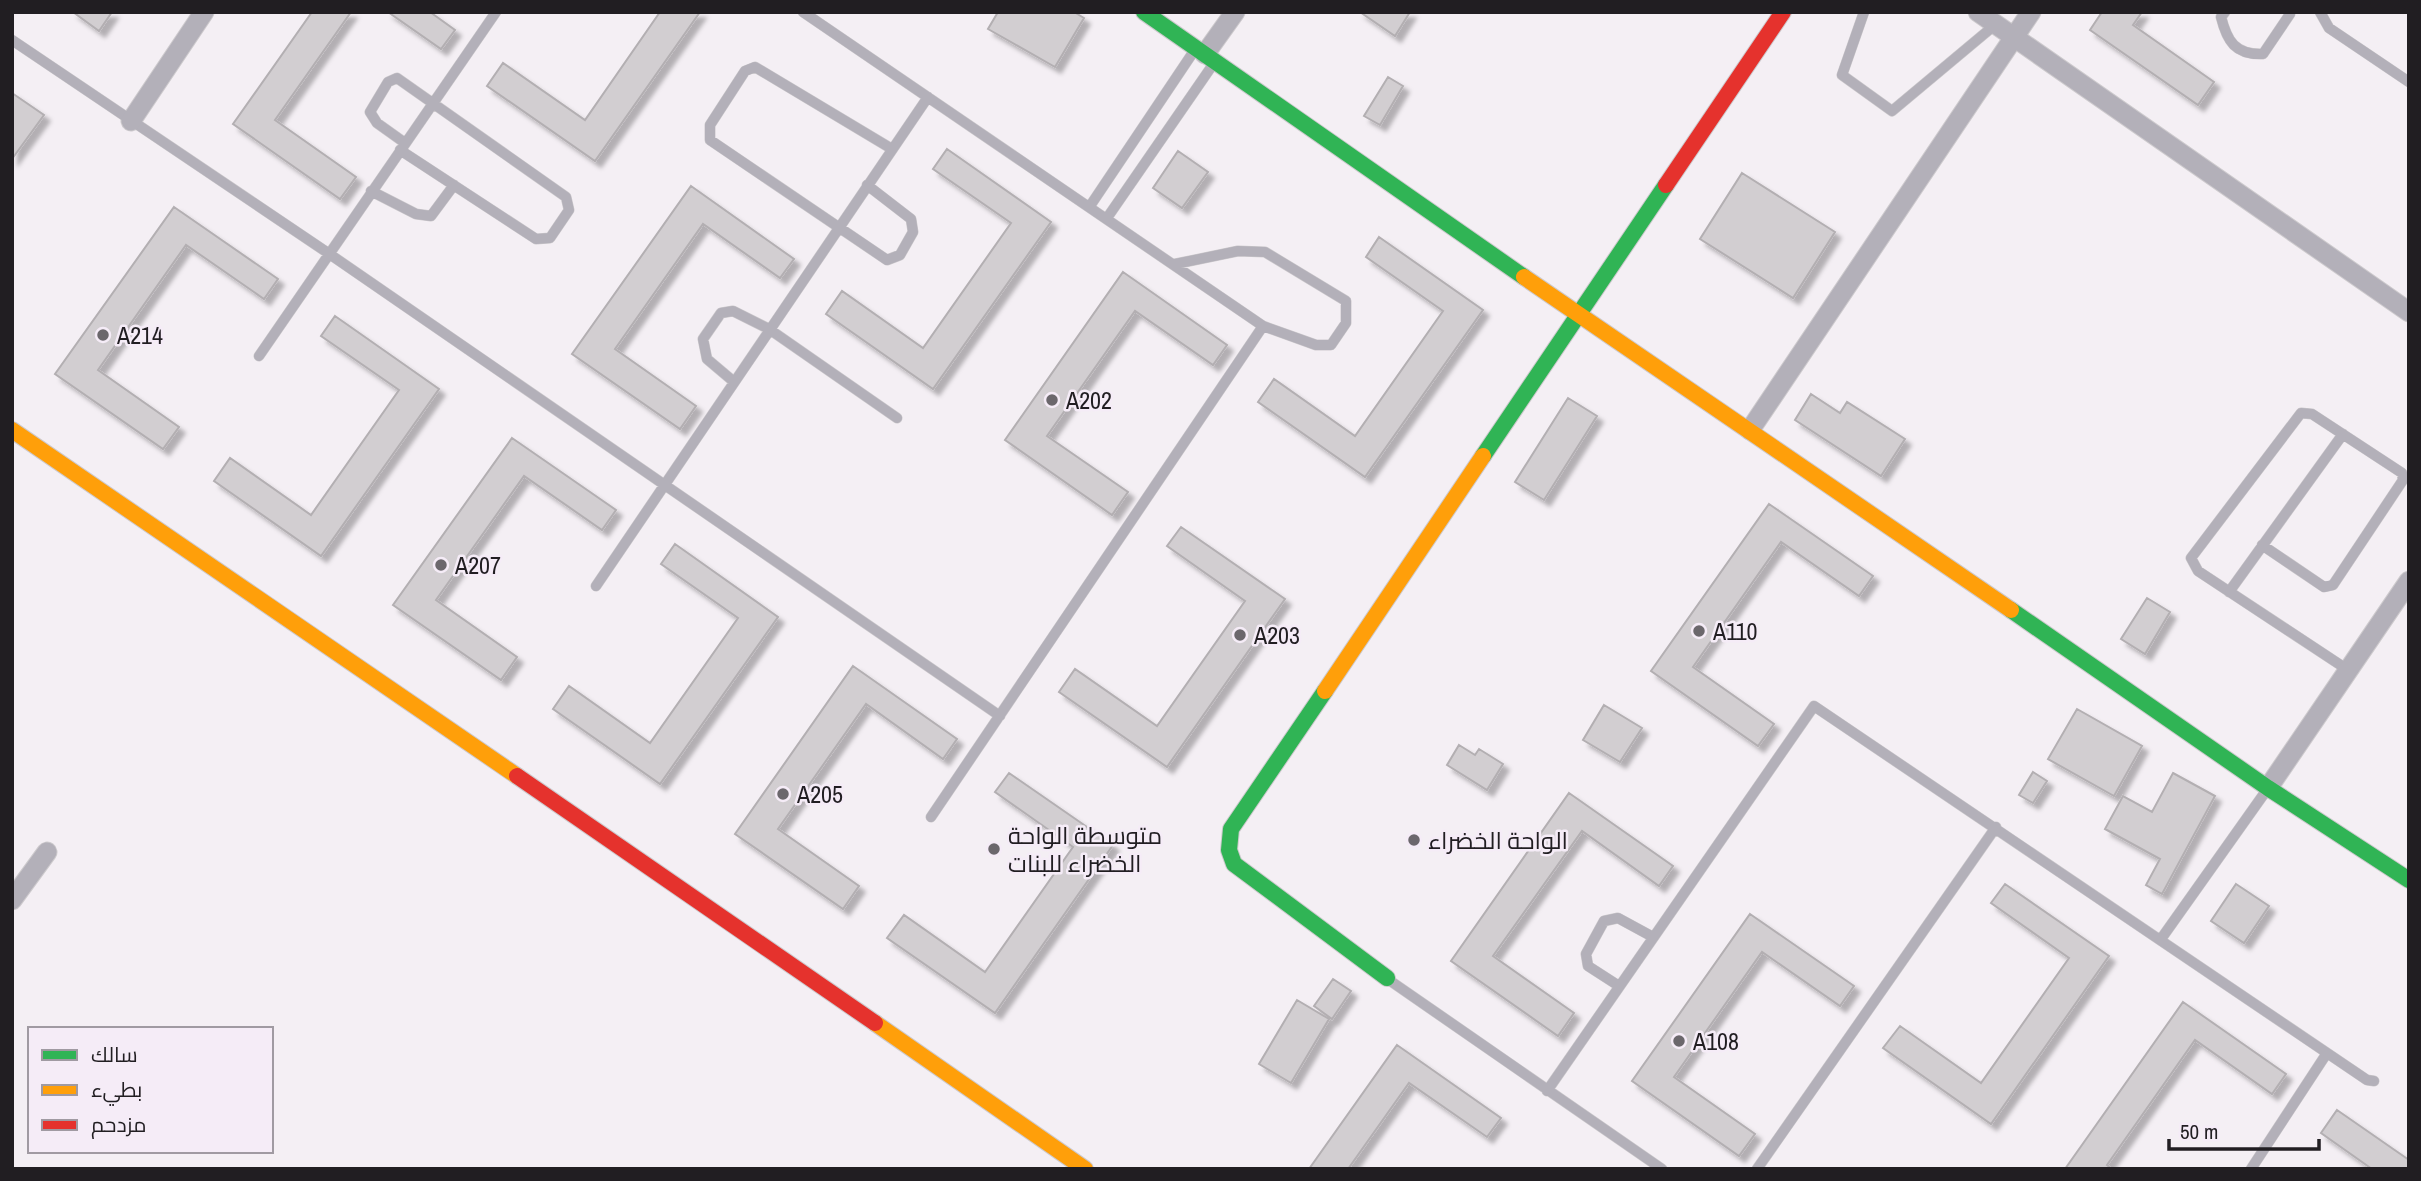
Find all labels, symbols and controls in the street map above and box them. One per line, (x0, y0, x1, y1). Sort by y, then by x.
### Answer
place label: A214 (116, 319, 163, 351)
marker: A214 (95, 327, 111, 343)
place label: A202 (1065, 384, 1112, 416)
marker: A202 (1044, 392, 1060, 408)
place label: A207 (454, 549, 501, 581)
marker: A207 (433, 557, 449, 573)
place label: A110 (1712, 615, 1758, 647)
place label: A203 (1253, 619, 1300, 651)
marker: A110 (1691, 623, 1707, 639)
marker: A203 (1232, 627, 1248, 643)
place label: A205 (796, 778, 843, 810)
marker: A205 (775, 786, 791, 802)
place label: متوسطة الواحة الخضراء للبنات (1008, 819, 1162, 879)
place label: الواحة الخضراء (1428, 824, 1568, 856)
marker: الواحة الخضراء (1406, 832, 1422, 848)
marker: متوسطة الواحة الخضراء للبنات (986, 841, 1002, 857)
place label: A108 (1692, 1025, 1739, 1057)
legend (28, 1027, 273, 1153)
marker: A108 (1671, 1033, 1687, 1049)
text: سالك (91, 1040, 138, 1069)
text: بطيء (91, 1075, 142, 1106)
scale bar (2169, 1108, 2320, 1152)
text: مزدحم (91, 1110, 146, 1139)
text: 50 m (2180, 1117, 2218, 1146)

